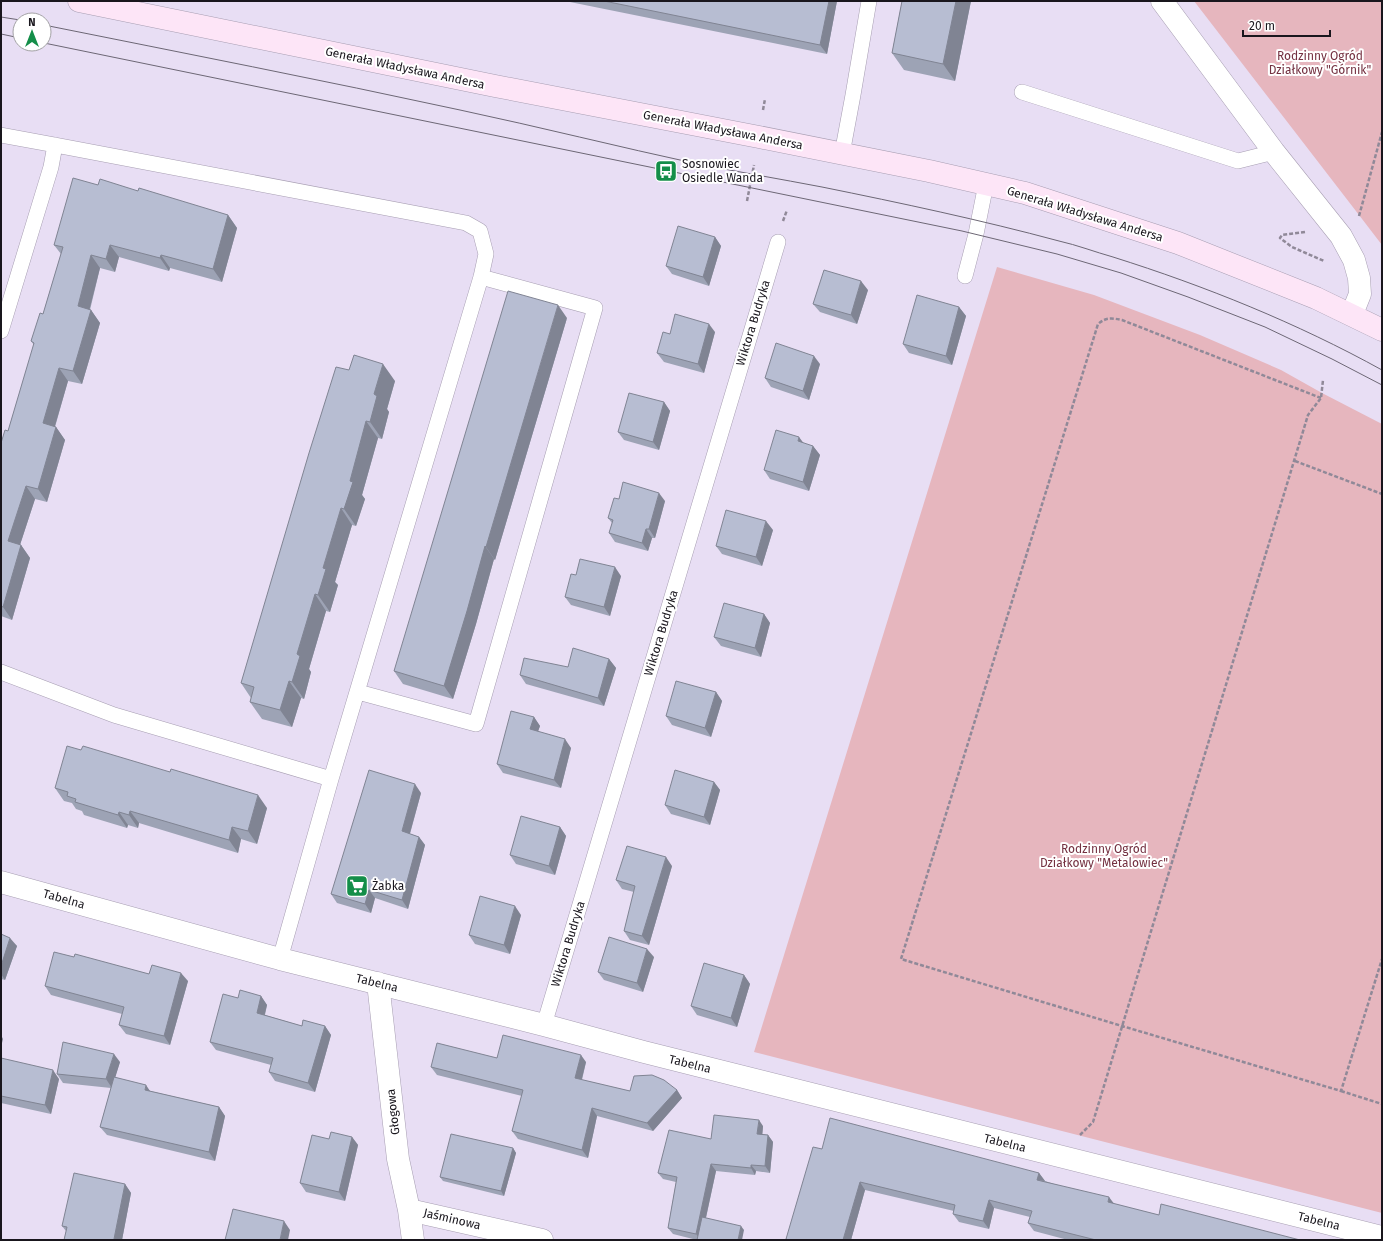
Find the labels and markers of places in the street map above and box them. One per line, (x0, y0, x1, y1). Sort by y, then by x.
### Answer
place label: Sosnowiec Osiedle Wanda (682, 157, 763, 185)
bus stop icon: Sosnowiec Osiedle Wanda (653, 158, 679, 184)
supermarket icon: Żabka (344, 873, 370, 899)
place label: Żabka (372, 878, 404, 893)

